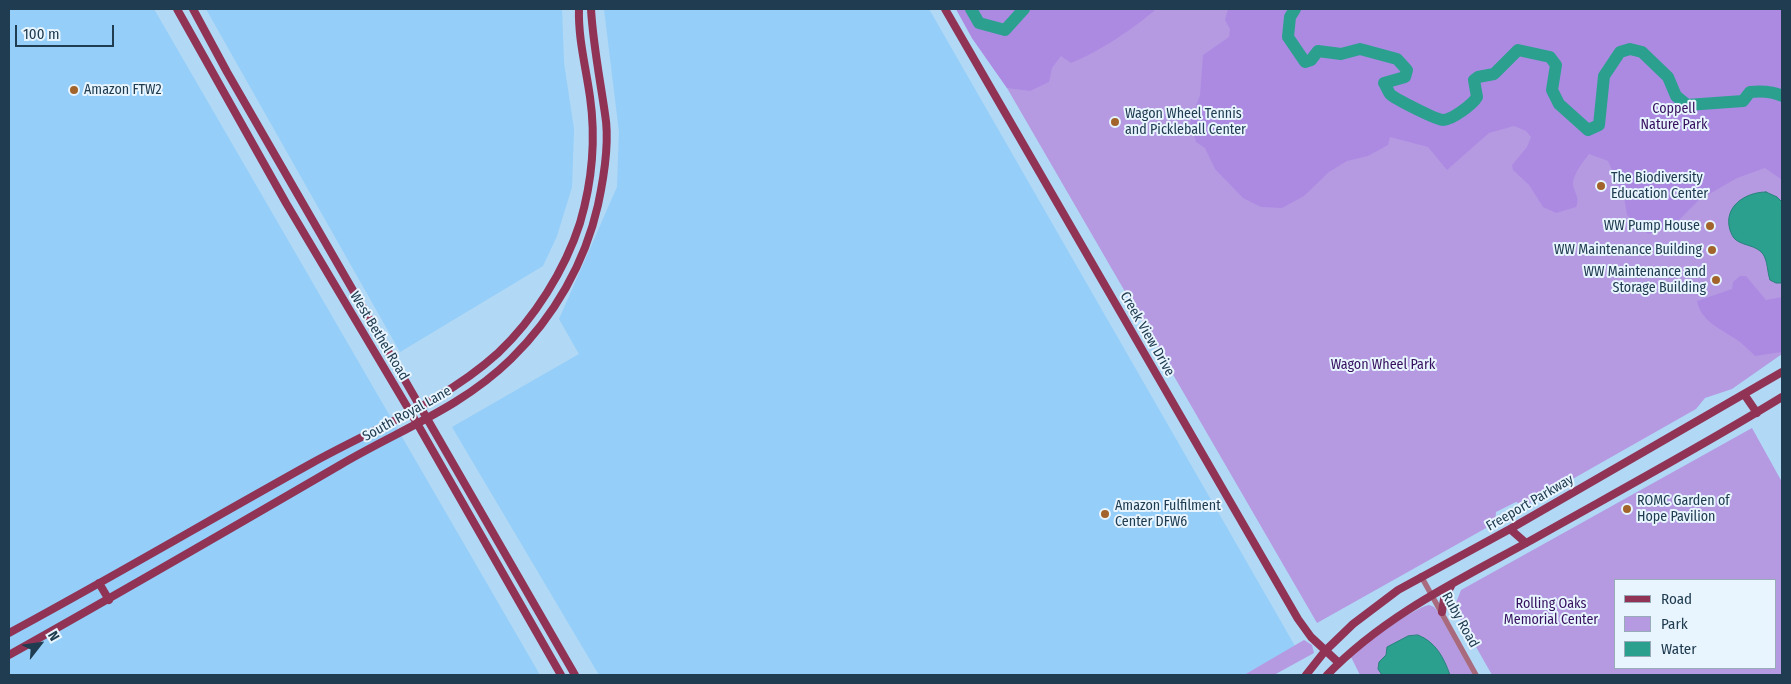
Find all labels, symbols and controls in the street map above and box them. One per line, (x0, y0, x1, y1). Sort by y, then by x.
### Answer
scale bar (18, 15, 116, 47)
text: 100 m (23, 25, 60, 43)
place label: Amazon FTW2 (84, 82, 162, 98)
marker: Amazon FTW2 (68, 84, 80, 96)
park label: Coppell Nature Park (1641, 101, 1707, 134)
place label: Wagon Wheel Tennis and Pickleball Center (1125, 106, 1246, 138)
marker: Wagon Wheel Tennis and Pickleball Center (1109, 116, 1121, 128)
place label: The Biodiversity Education Center (1611, 170, 1708, 202)
marker: The Biodiversity Education Center (1595, 180, 1607, 192)
place label: WW Pump House (1604, 218, 1700, 234)
marker: WW Pump House (1704, 220, 1716, 232)
place label: WW Maintenance Building (1554, 242, 1702, 258)
marker: WW Maintenance Building (1706, 244, 1718, 256)
place label: WW Maintenance and Storage Building (1583, 264, 1706, 296)
marker: WW Maintenance and Storage Building (1710, 274, 1722, 286)
street label: West Bethel Road (346, 289, 412, 383)
street label: Creek View Drive (1116, 289, 1178, 379)
park label: Wagon Wheel Park (1331, 357, 1435, 373)
street label: South Royal Lane (360, 383, 454, 445)
street label: Freeport Parkway (1483, 471, 1577, 535)
place label: ROMC Garden of Hope Pavilion (1637, 493, 1730, 526)
place label: Amazon Fulfilment Center DFW6 (1115, 498, 1221, 530)
marker: ROMC Garden of Hope Pavilion (1621, 503, 1633, 515)
marker: Amazon Fulfilment Center DFW6 (1099, 508, 1111, 520)
legend (1614, 579, 1776, 669)
street label: Ruby Road (1438, 589, 1482, 651)
text: Road (1661, 590, 1692, 608)
park label: Rolling Oaks Memorial Center (1504, 596, 1598, 628)
text: Park (1661, 615, 1688, 633)
north arrow (15, 619, 65, 669)
text: N (44, 628, 63, 644)
text: Water (1661, 640, 1696, 658)

